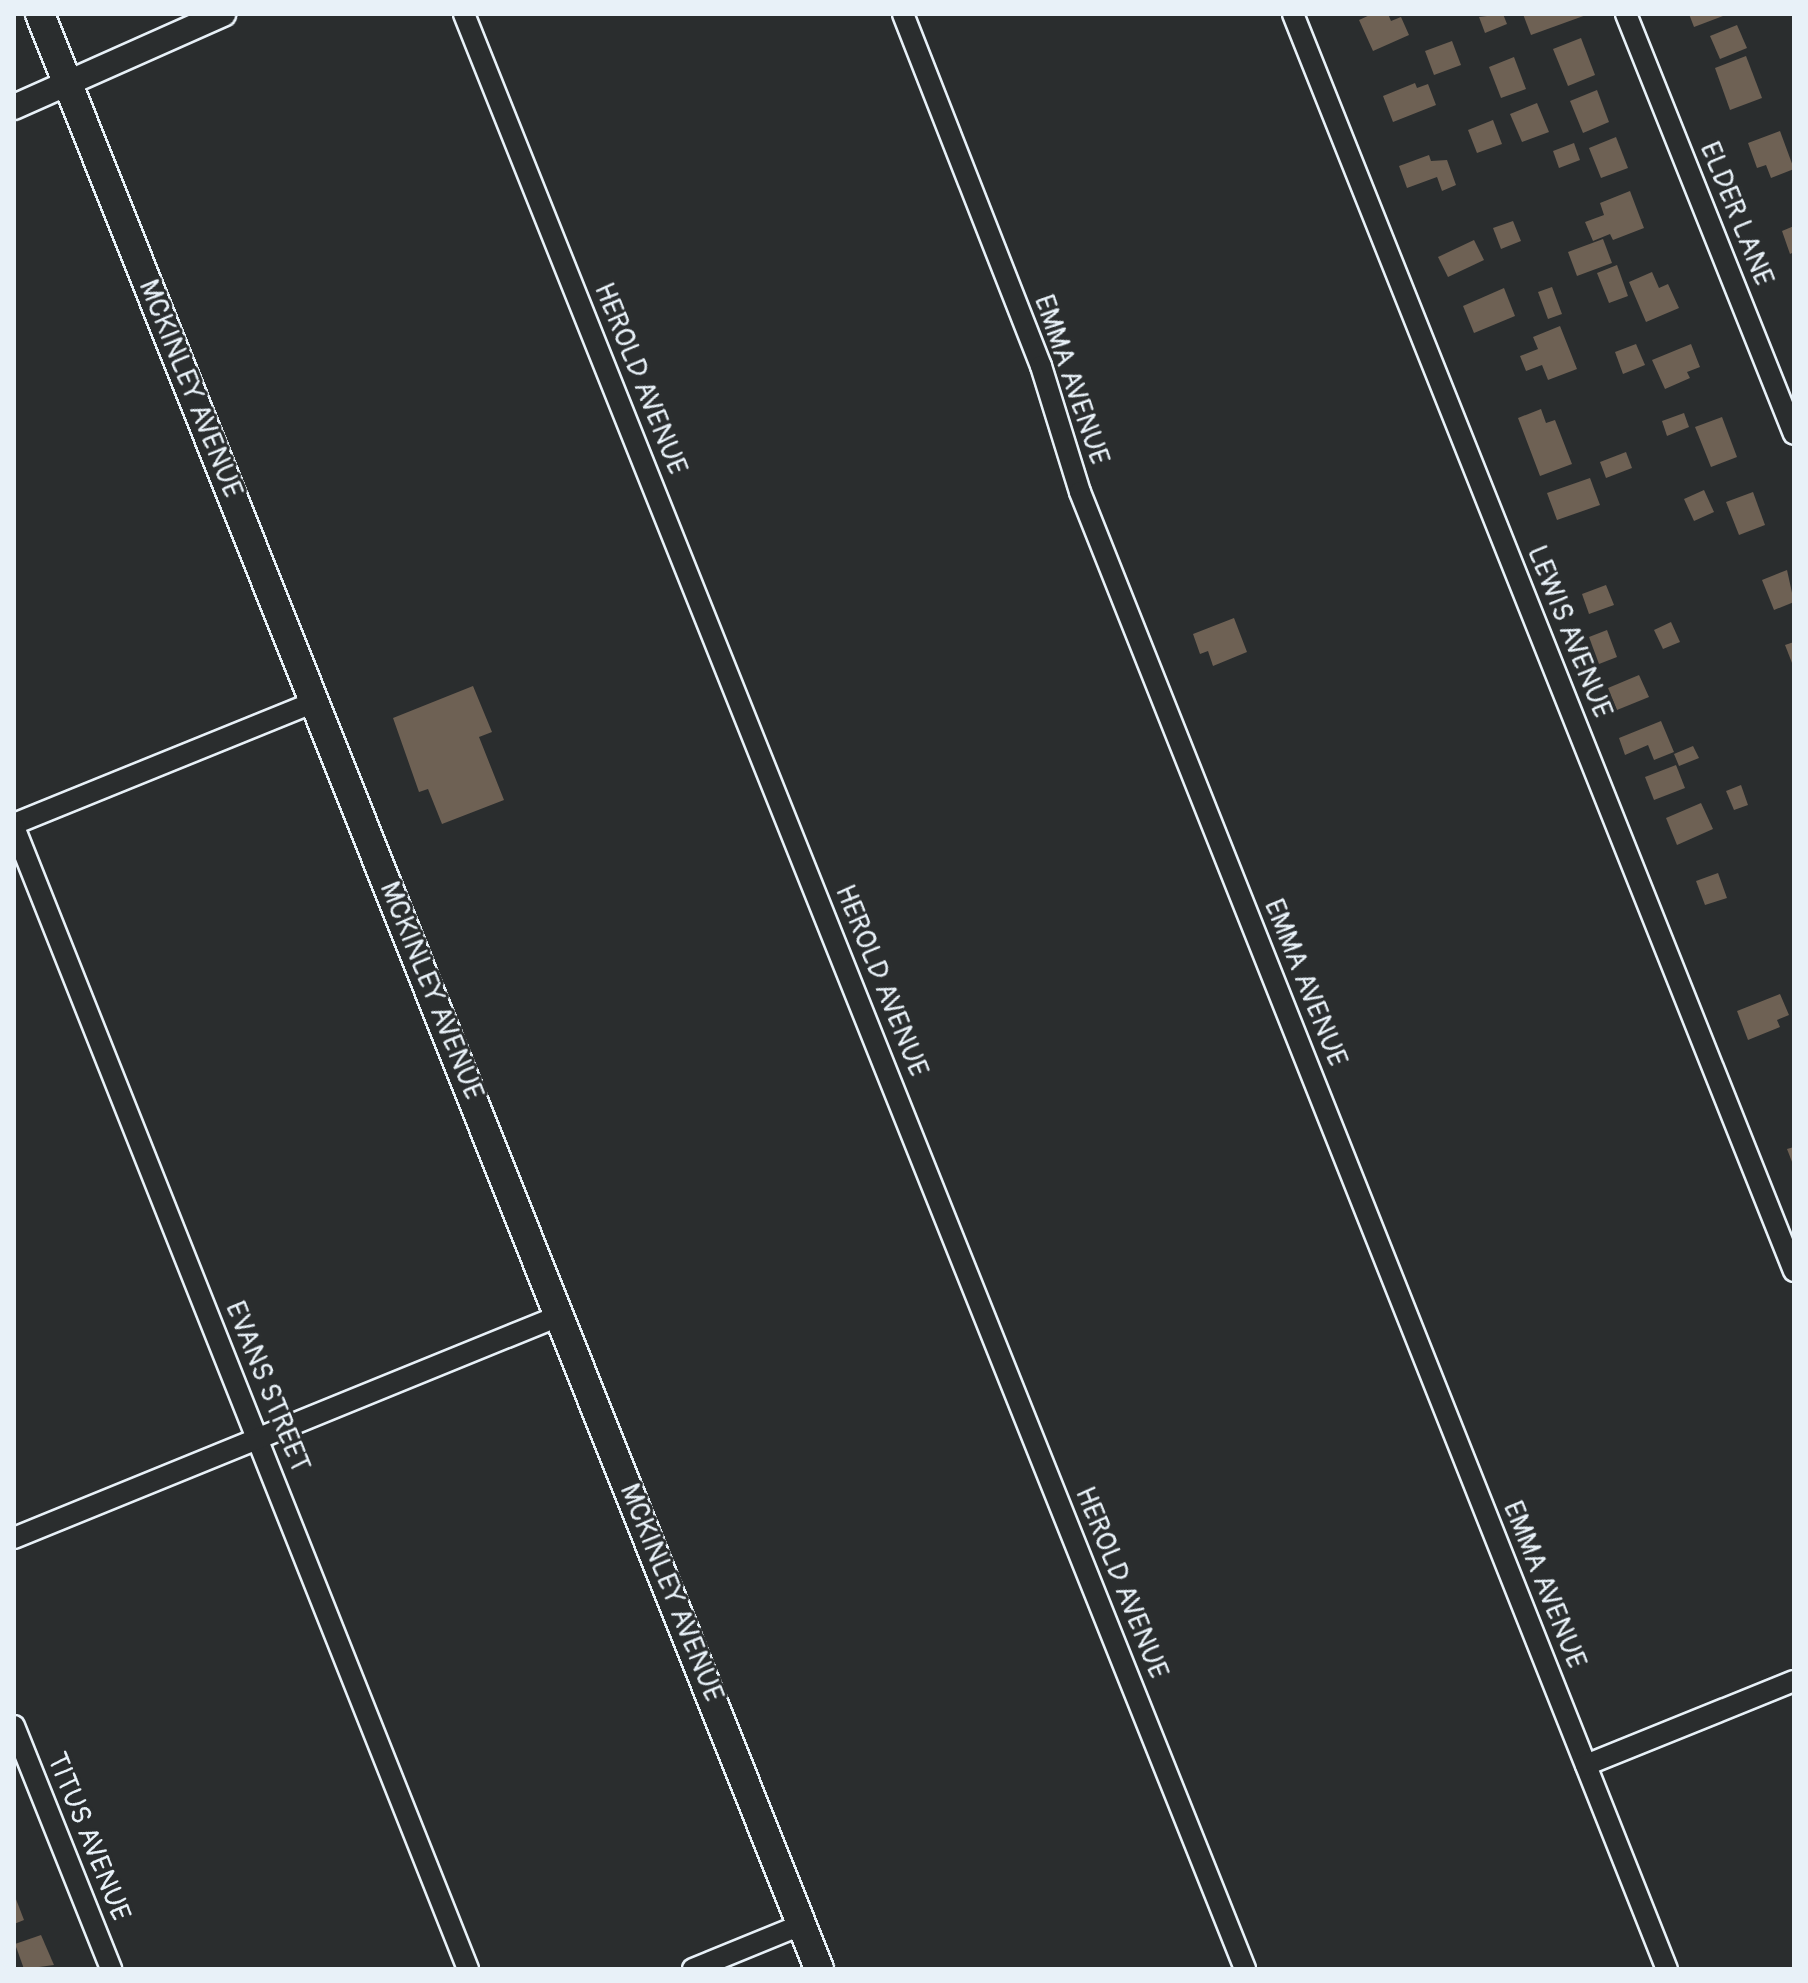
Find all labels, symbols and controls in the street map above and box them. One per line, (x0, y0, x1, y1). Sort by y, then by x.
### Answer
street label: ELDER LANE (1692, 137, 1780, 291)
street label: MCKINLEY AVENUE (131, 275, 249, 503)
street label: HEROLD AVENUE (586, 278, 694, 480)
street label: EMMA AVENUE (1026, 291, 1116, 469)
street label: LEWIS AVENUE (1519, 541, 1619, 723)
street label: MCKINLEY AVENUE (372, 877, 490, 1105)
street label: HEROLD AVENUE (827, 880, 935, 1082)
street label: EMMA AVENUE (1256, 894, 1354, 1072)
street label: EVANS STREET (217, 1297, 317, 1477)
street label: MCKINLEY AVENUE (612, 1479, 730, 1707)
street label: HEROLD AVENUE (1067, 1482, 1175, 1684)
street label: EMMA AVENUE (1495, 1496, 1593, 1674)
street label: TITUS AVENUE (39, 1748, 137, 1926)

